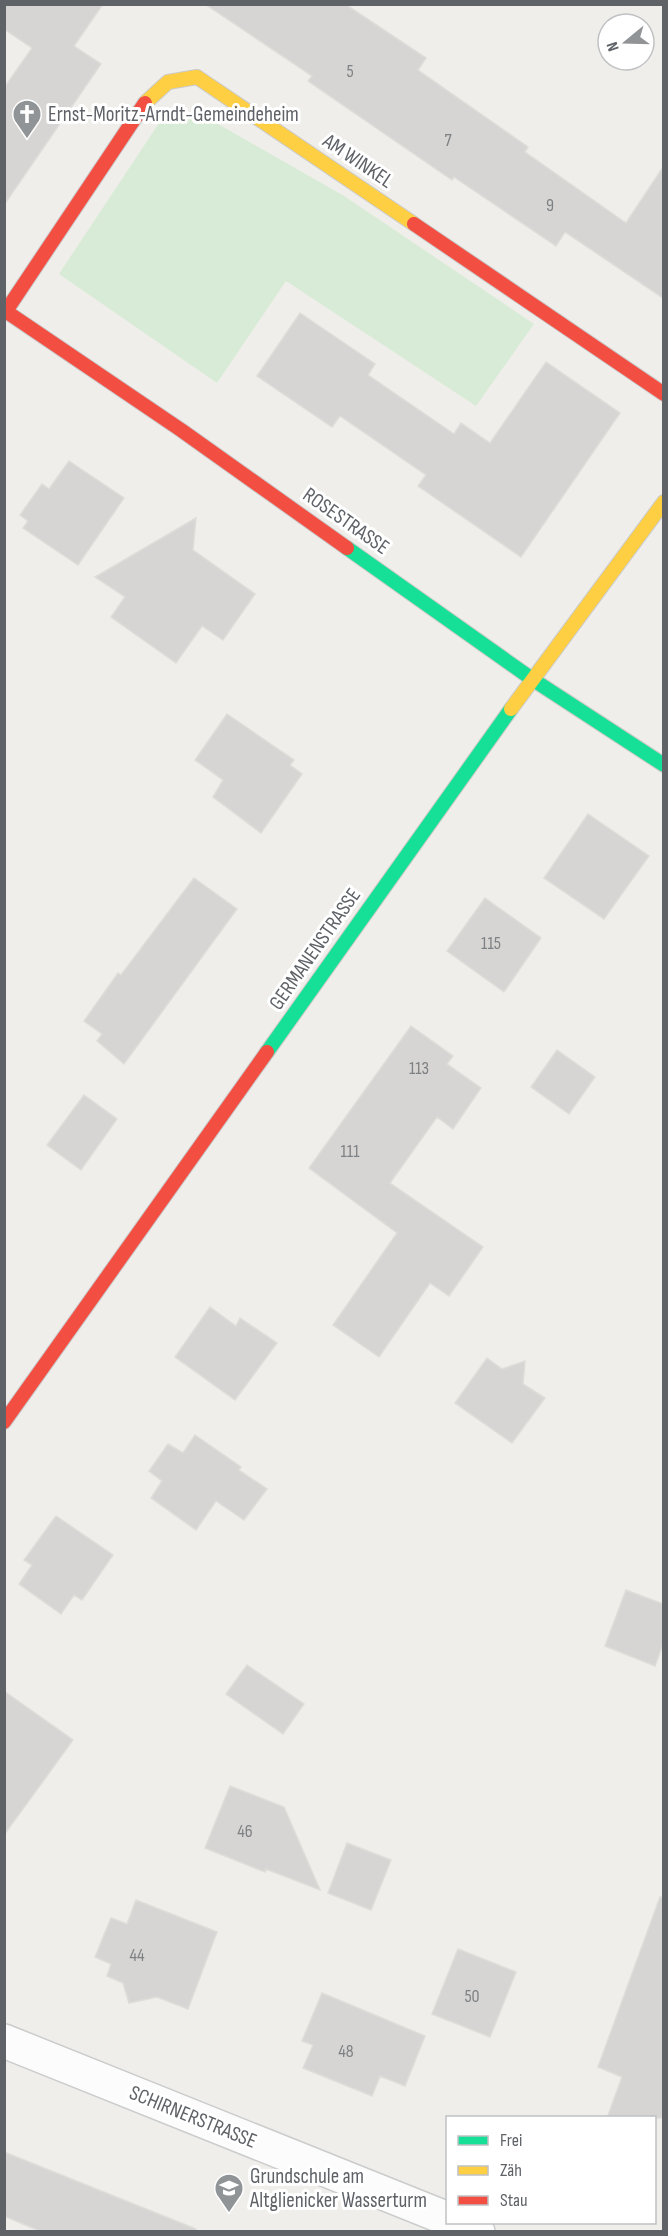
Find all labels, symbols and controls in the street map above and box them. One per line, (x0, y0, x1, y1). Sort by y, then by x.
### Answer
north arrow (596, 12, 656, 72)
text: N (603, 39, 624, 54)
house number: 5 (346, 61, 354, 82)
church icon: Ernst-Moritz-Arndt-Gemeindeheim (11, 98, 43, 140)
place label: Ernst-Moritz-Arndt-Gemeindeheim (48, 102, 299, 127)
street label: AM WINKEL (317, 128, 398, 194)
house number: 7 (444, 130, 452, 151)
house number: 9 (546, 195, 554, 216)
street label: ROSESTRASSE (298, 482, 394, 560)
street label: GERMANENSTRASSE (264, 883, 366, 1015)
house number: 115 (481, 933, 501, 954)
house number: 113 (409, 1058, 429, 1079)
house number: 111 (341, 1141, 360, 1162)
house number: 46 (237, 1821, 253, 1842)
house number: 44 (129, 1945, 145, 1966)
house number: 50 (464, 1986, 480, 2007)
house number: 48 (338, 2041, 354, 2062)
street label: SCHIRNERSTRASSE (126, 2080, 260, 2154)
legend (446, 2116, 656, 2224)
text: Frei (500, 2130, 522, 2151)
text: Zäh (500, 2160, 522, 2181)
place label: Grundschule am Altglienicker Wasserturm (249, 2164, 427, 2213)
school or university icon: Grundschule am Altglienicker Wasserturm (213, 2172, 245, 2214)
text: Stau (500, 2190, 528, 2211)

